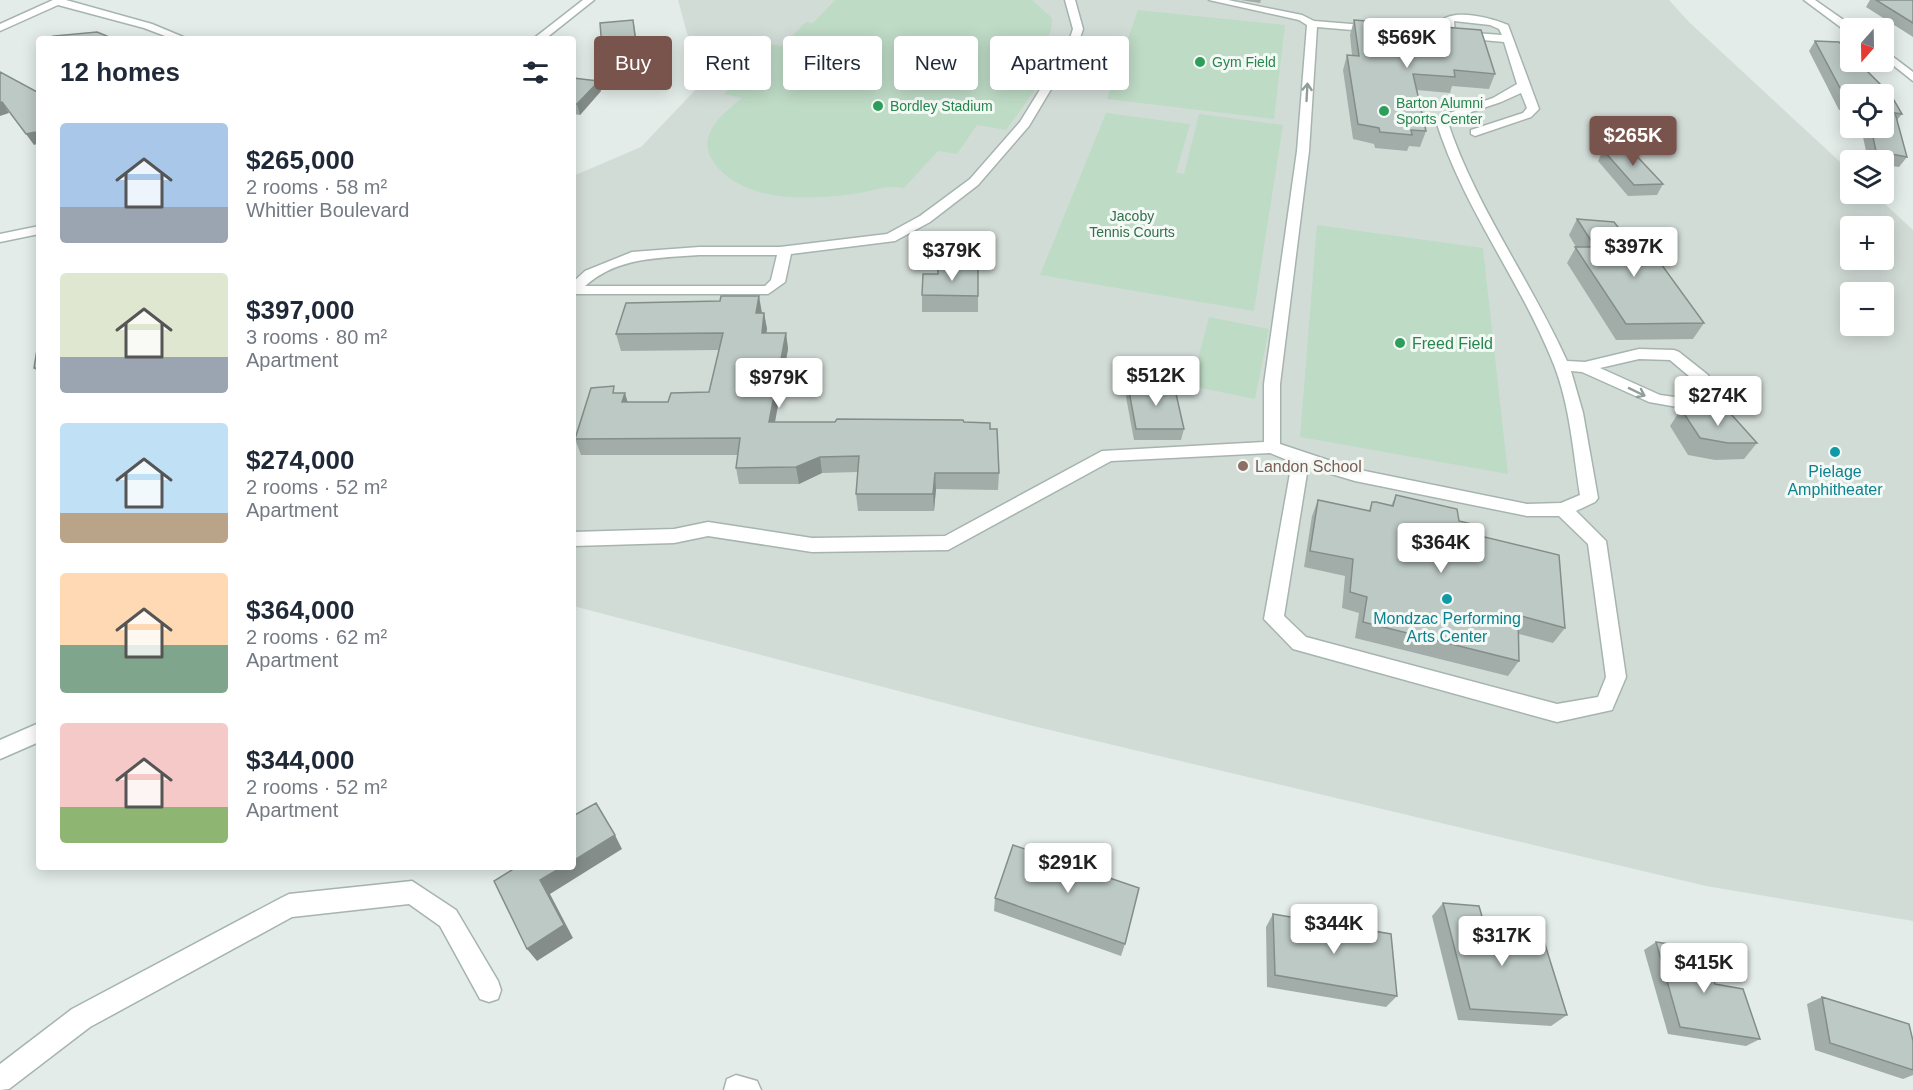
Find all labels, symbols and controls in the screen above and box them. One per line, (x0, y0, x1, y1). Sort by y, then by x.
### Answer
pin: $569K (1365, 18, 1449, 69)
north arrow (1840, 18, 1894, 72)
map controls (1840, 18, 1894, 336)
text: $569K (1378, 26, 1436, 48)
chip: Buy (594, 36, 672, 90)
chip: Rent (684, 36, 771, 90)
chip: Filters (783, 36, 882, 90)
chip: New (894, 36, 978, 90)
chip: Apartment (990, 36, 1129, 90)
place label: Gym Field (1212, 54, 1276, 70)
marker: Gym Field (1193, 55, 1207, 69)
icon: filters (519, 56, 552, 89)
text: 12 homes (60, 57, 180, 87)
one-way arrow (1301, 83, 1312, 103)
button: locate (1840, 84, 1894, 138)
place label: Barton Alumni Sports Center (1396, 95, 1483, 127)
place label: Bordley Stadium (890, 98, 993, 114)
marker: Bordley Stadium (871, 99, 885, 113)
marker: Barton Alumni Sports Center (1377, 104, 1391, 118)
pin: $265K (1591, 116, 1675, 167)
text: $265K (1604, 124, 1662, 146)
text: $265,000 (246, 145, 354, 175)
icon: home (108, 147, 180, 219)
button: layers (1840, 150, 1894, 204)
text: 2 rooms · 58 m² (246, 176, 387, 198)
text: Whittier Boulevard (246, 199, 409, 221)
park label: Jacoby Tennis Courts (1089, 208, 1175, 240)
button: + (1840, 216, 1894, 270)
pin: $397K (1592, 227, 1676, 278)
pin: $379K (910, 231, 994, 282)
text: $397K (1605, 235, 1663, 257)
text: $379K (923, 239, 981, 261)
button: − (1840, 282, 1894, 336)
text: $397,000 (246, 295, 354, 325)
icon: home (108, 297, 180, 369)
text: 3 rooms · 80 m² (246, 326, 387, 348)
place label: Freed Field (1412, 335, 1493, 352)
marker: Freed Field (1393, 336, 1407, 350)
text: Apartment (246, 349, 338, 371)
pin: $512K (1114, 356, 1198, 407)
pin: $979K (737, 358, 821, 409)
text: $512K (1127, 364, 1185, 386)
text: $979K (750, 366, 808, 388)
pin: $274K (1676, 376, 1760, 427)
text: $274K (1689, 384, 1747, 406)
one-way arrow (1628, 386, 1646, 398)
text: $274,000 (246, 445, 354, 475)
marker: Pielage Amphitheater (1828, 445, 1842, 459)
icon: home (108, 447, 180, 519)
place label: Landon School (1255, 458, 1362, 475)
marker: Landon School (1236, 459, 1250, 473)
place label: Pielage Amphitheater (1787, 463, 1883, 498)
text: 2 rooms · 52 m² (246, 476, 387, 498)
text: Apartment (246, 499, 338, 521)
pin: $364K (1399, 523, 1483, 574)
text: $364K (1412, 531, 1470, 553)
marker: Mondzac Performing Arts Center (1440, 592, 1454, 606)
text: $364,000 (246, 595, 354, 625)
icon: home (108, 597, 180, 669)
place label: Mondzac Performing Arts Center (1373, 610, 1521, 645)
text: 2 rooms · 62 m² (246, 626, 387, 648)
text: Apartment (246, 649, 338, 671)
text: $344,000 (246, 745, 354, 775)
icon: home (108, 747, 180, 819)
text: 2 rooms · 52 m² (246, 776, 387, 798)
text: Apartment (246, 799, 338, 821)
pin: $291K (1026, 843, 1110, 894)
text: $291K (1039, 851, 1097, 873)
pin: $344K (1292, 904, 1376, 955)
text: $344K (1305, 912, 1363, 934)
pin: $317K (1460, 916, 1544, 967)
text: $317K (1473, 924, 1531, 946)
pin: $415K (1662, 943, 1746, 994)
text: $415K (1675, 951, 1733, 973)

